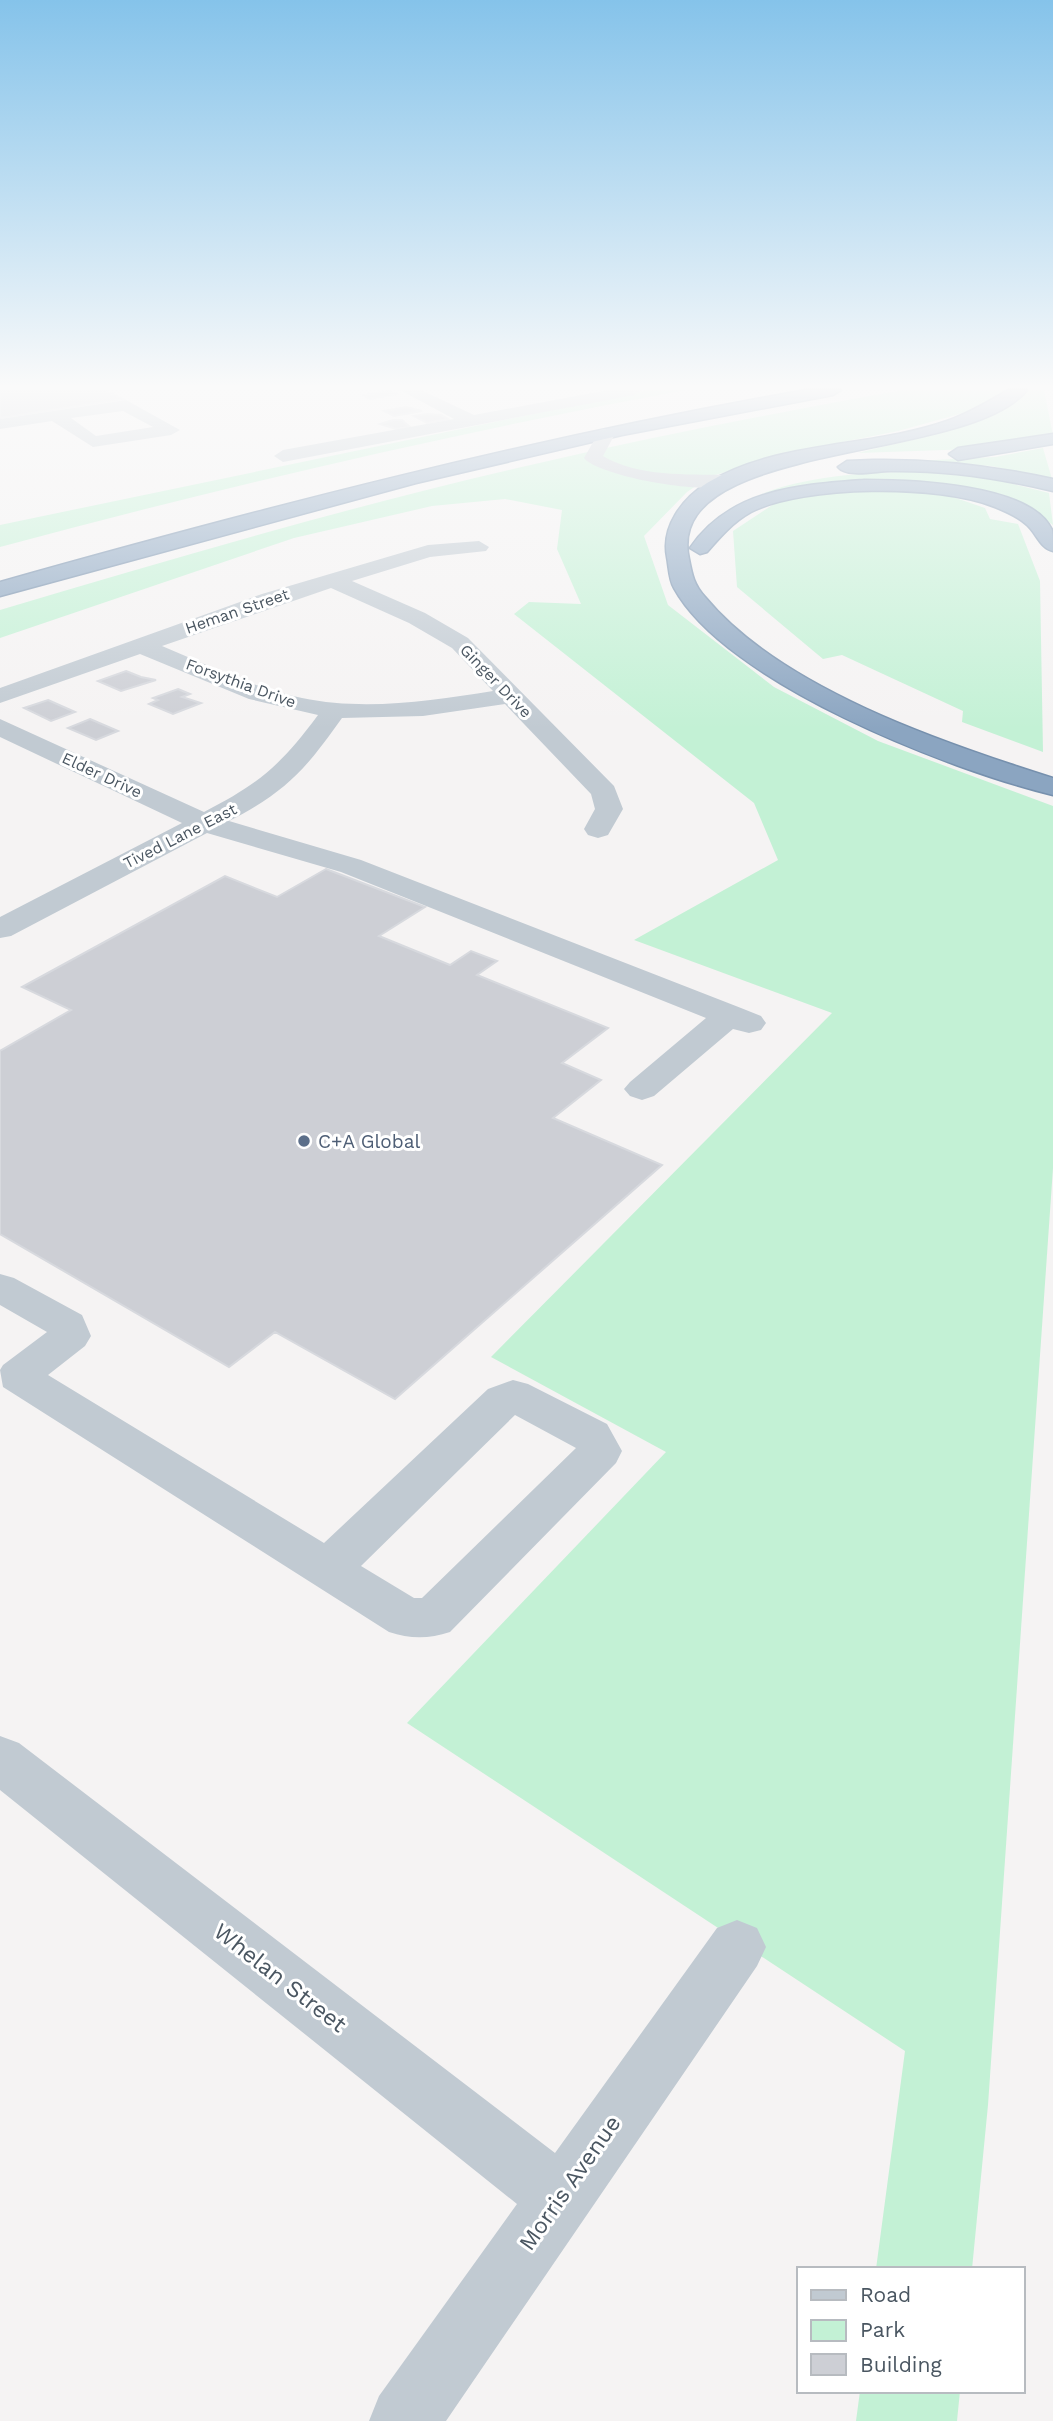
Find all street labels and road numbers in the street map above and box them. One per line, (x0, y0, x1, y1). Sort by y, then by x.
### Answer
street label: Heman Street (183, 584, 292, 638)
street label: Ginger Drive (456, 640, 536, 722)
street label: Forsythia Drive (183, 654, 299, 712)
street label: Elder Drive (59, 748, 145, 802)
street label: Tived Lane East (120, 799, 240, 873)
street label: Whelan Street (208, 1918, 352, 2038)
street label: Morris Avenue (513, 2110, 627, 2256)

